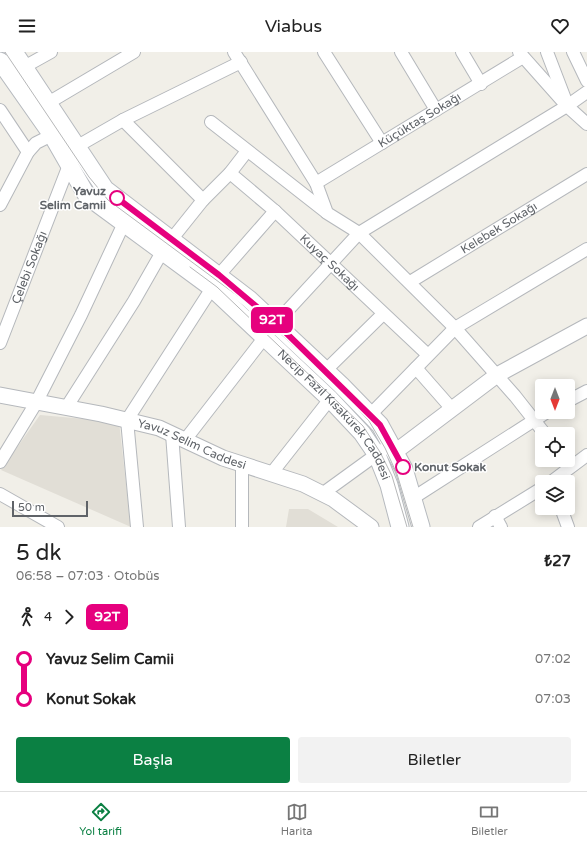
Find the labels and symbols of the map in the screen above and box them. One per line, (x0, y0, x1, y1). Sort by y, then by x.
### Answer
street label: Küçüktaş Sokağı (375, 90, 463, 151)
place label: Yavuz Selim Camii (40, 184, 106, 212)
marker: Yavuz Selim Camii (109, 190, 125, 206)
street label: Kelebek Sokağı (458, 199, 540, 256)
street label: Çelebi Sokağı (9, 229, 50, 306)
street label: Kuyaç Sokağı (297, 231, 362, 294)
line badge: 92T (249, 307, 295, 333)
street label: Necip Fazıl Kısakürek Caddesi (275, 346, 393, 482)
north arrow (535, 379, 575, 419)
street label: Yavuz Selim Caddesi (136, 416, 248, 472)
marker: Konut Sokak (395, 459, 411, 475)
place label: Konut Sokak (414, 460, 486, 474)
scale bar (12, 499, 88, 518)

